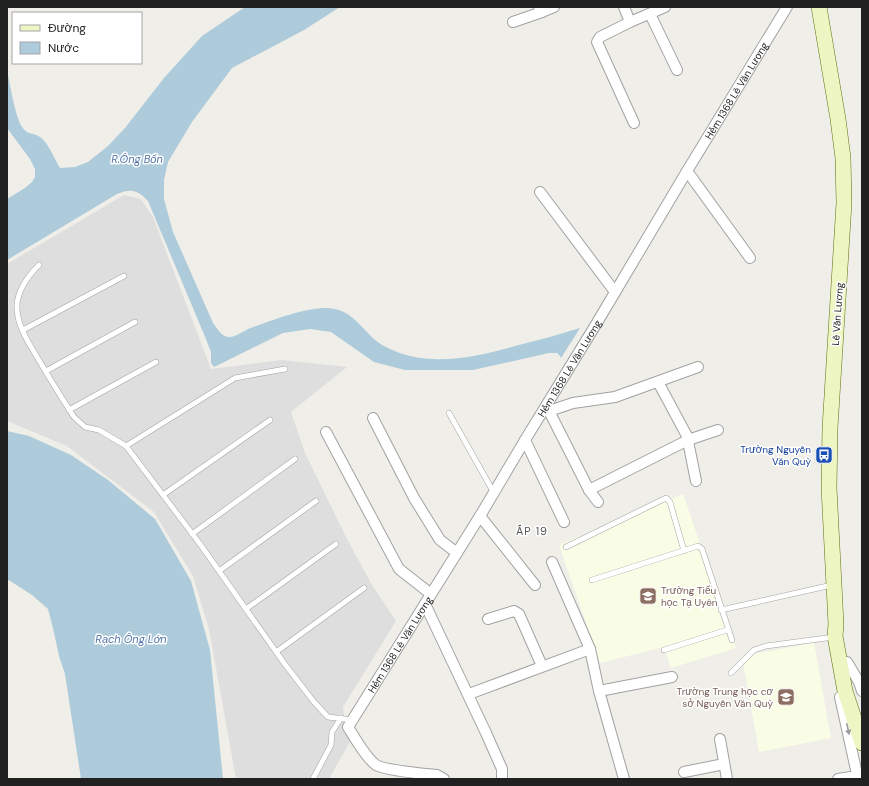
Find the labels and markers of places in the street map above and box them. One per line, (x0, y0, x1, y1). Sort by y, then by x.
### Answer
place label: Trường Nguyễn Văn Quỳ (740, 443, 811, 468)
bus stop icon: Trường Nguyễn Văn Quỳ (814, 445, 834, 465)
place label: Trường Tiểu học Tạ Uyên (661, 584, 718, 609)
school or university icon: Trường Tiểu học Tạ Uyên (638, 586, 658, 606)
place label: Trường Trung học cơ sở Nguyễn Văn Quỳ (677, 685, 773, 710)
school or university icon: Trường Trung học cơ sở Nguyễn Văn Quỳ (776, 687, 796, 707)

